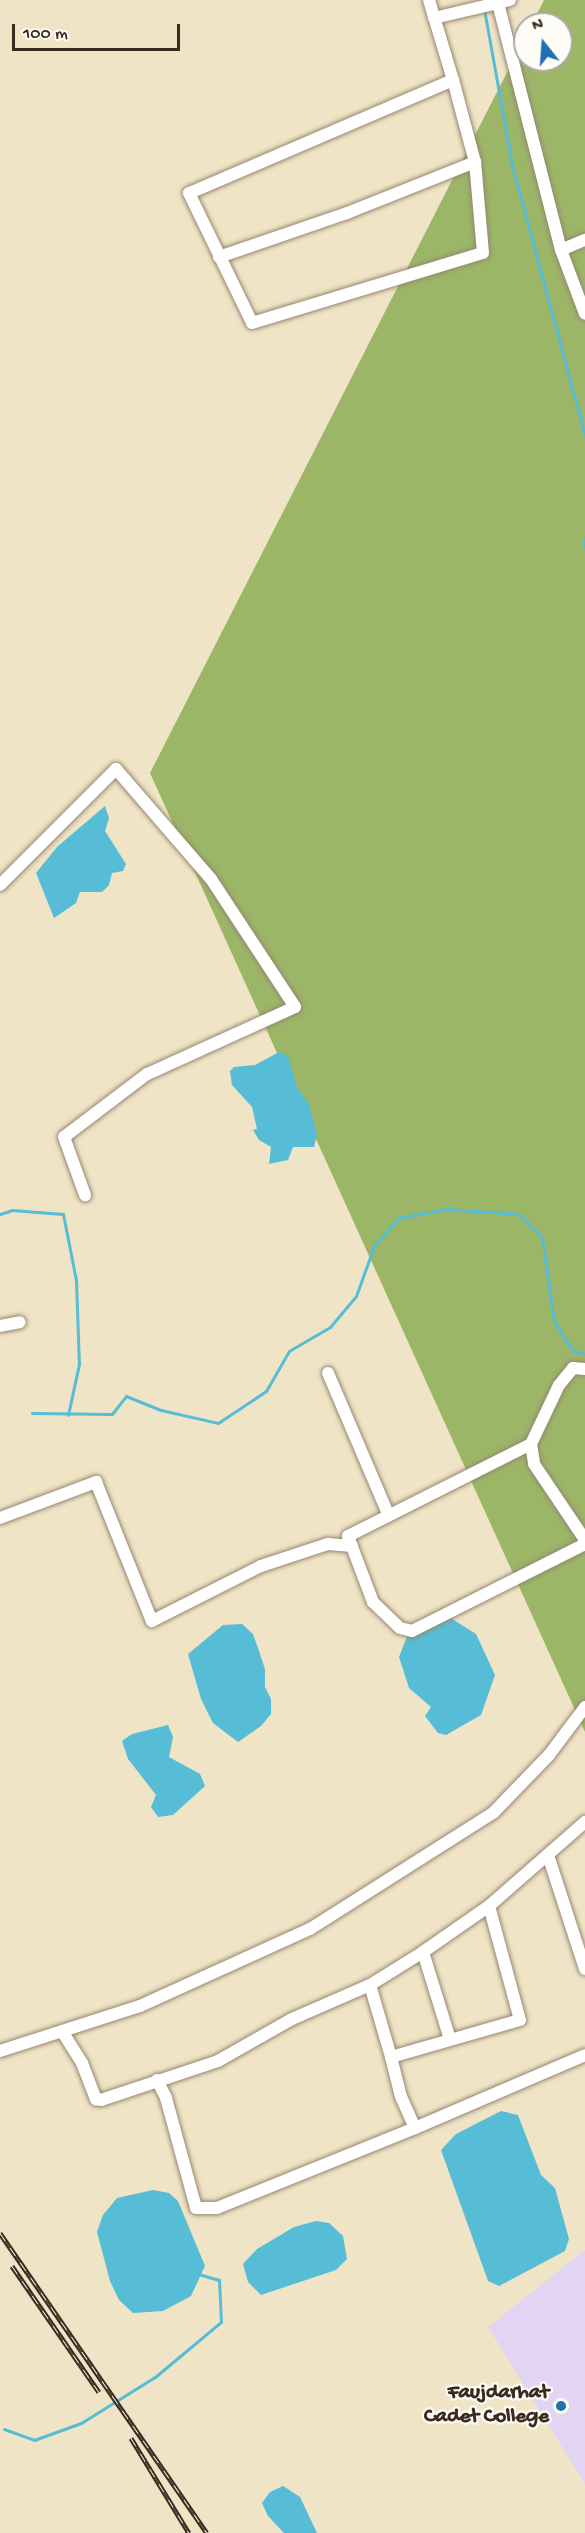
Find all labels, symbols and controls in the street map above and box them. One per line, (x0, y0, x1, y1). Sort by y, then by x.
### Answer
scale bar (15, 12, 183, 50)
north arrow (513, 12, 573, 72)
text: N (530, 16, 546, 37)
text: 100 m (23, 24, 68, 45)
place label: Faujdarhat Cadet College (424, 2381, 549, 2431)
marker: Faujdarhat Cadet College (554, 2399, 568, 2413)

